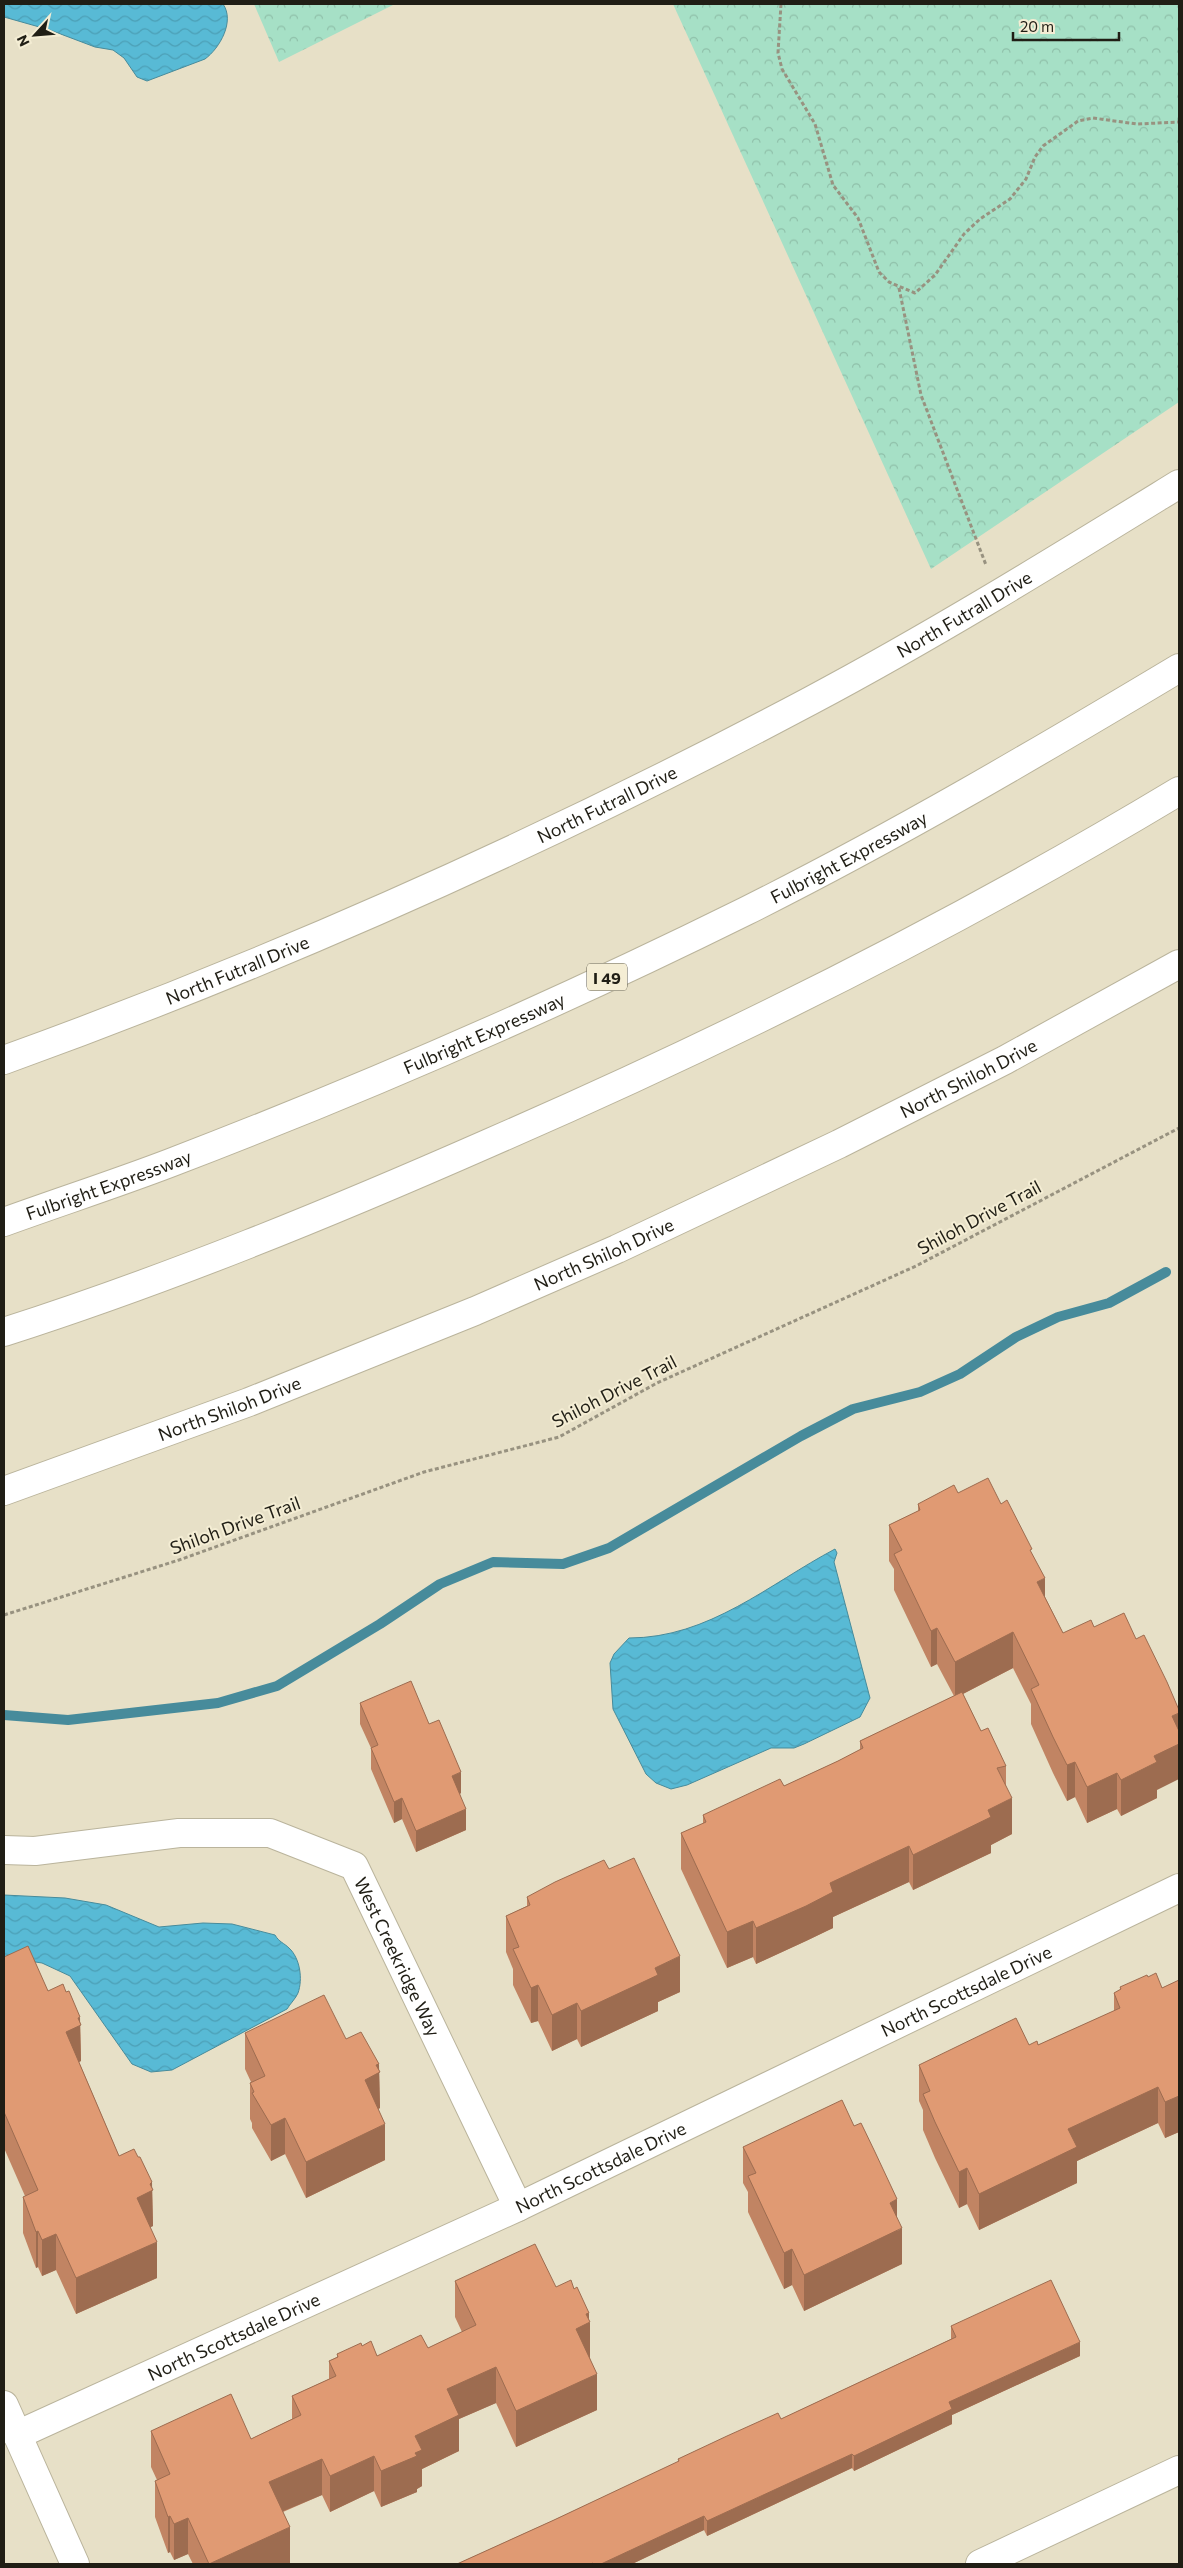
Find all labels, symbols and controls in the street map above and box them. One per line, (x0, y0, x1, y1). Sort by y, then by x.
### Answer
north arrow (10, 10, 60, 60)
scale bar (1013, 10, 1119, 42)
text: 20 m (1020, 17, 1054, 35)
text: N (13, 32, 33, 49)
street label: North Futrall Drive (893, 566, 1036, 662)
street label: North Futrall Drive (533, 761, 680, 847)
street label: Fulbright Expressway (767, 806, 931, 908)
street label: North Futrall Drive (162, 931, 312, 1009)
road number: I 49 (587, 964, 627, 990)
street label: Fulbright Expressway (400, 988, 568, 1078)
street label: North Shiloh Drive (896, 1034, 1041, 1122)
street label: Fulbright Expressway (23, 1145, 195, 1224)
street label: Shiloh Drive Trail (913, 1175, 1045, 1259)
street label: North Shiloh Drive (530, 1213, 677, 1295)
street label: Shiloh Drive Trail (548, 1350, 680, 1432)
street label: North Shiloh Drive (155, 1371, 304, 1445)
street label: Shiloh Drive Trail (167, 1491, 303, 1559)
street label: West Creekridge Way (350, 1873, 445, 2040)
street label: North Scottsdale Drive (877, 1940, 1055, 2041)
street label: North Scottsdale Drive (512, 2117, 689, 2218)
street label: North Scottsdale Drive (144, 2288, 323, 2385)

